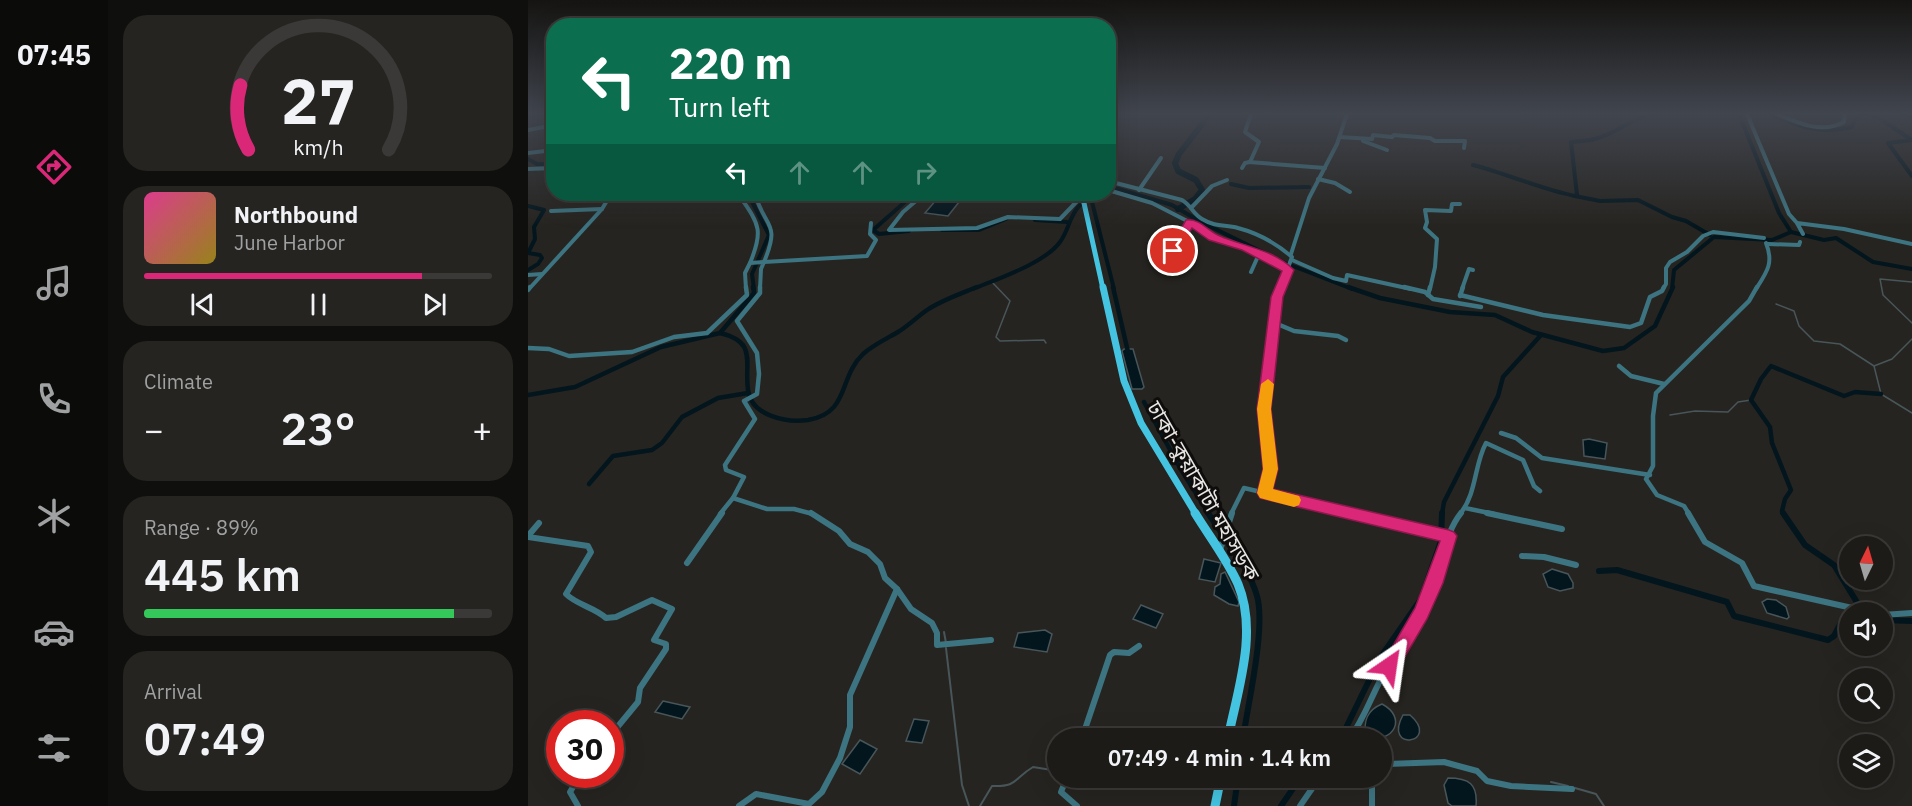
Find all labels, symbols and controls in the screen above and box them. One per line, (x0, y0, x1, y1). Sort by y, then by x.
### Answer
text: 220 m (669, 36, 792, 91)
text: 07:45 (17, 37, 91, 72)
icon: left (570, 42, 648, 120)
text: 27 (281, 60, 355, 141)
text: Turn left (669, 89, 770, 124)
text: km/h (293, 133, 343, 161)
icon: directions (33, 146, 75, 188)
icon: left (720, 156, 753, 189)
icon: ahead (783, 156, 816, 189)
icon: ahead (846, 156, 879, 189)
icon: right (909, 156, 942, 189)
text: Northbound (234, 200, 358, 229)
pin (1147, 225, 1198, 276)
text: June Harbor (234, 229, 345, 256)
icon: arrive (1156, 234, 1189, 267)
icon: music (33, 262, 75, 304)
icon: previous (186, 288, 219, 321)
icon: pause (302, 288, 335, 321)
icon: next (418, 288, 451, 321)
text: Climate (144, 368, 213, 395)
icon: phone (33, 378, 75, 420)
street label: ঢাকা-কুয়াকাটা মহাসড়ক (1141, 395, 1267, 586)
text: 23° (280, 399, 356, 457)
text: − (144, 408, 164, 451)
text: + (472, 408, 492, 451)
icon: climate (33, 495, 75, 537)
text: Range · 89% (144, 514, 259, 541)
north arrow (1839, 536, 1893, 590)
map controls (1839, 536, 1893, 788)
text: 445 km (144, 545, 301, 603)
button: sound (1839, 602, 1893, 656)
icon: car (33, 611, 75, 653)
position arrow (1357, 634, 1421, 698)
button: search (1839, 668, 1893, 722)
text: Arrival (144, 678, 202, 705)
text: 07:49 (144, 709, 266, 767)
speed limit sign: 30 (546, 710, 624, 788)
icon: filters (33, 727, 75, 769)
button: layers (1839, 734, 1893, 788)
text: 07:49 · 4 min · 1.4 km (1108, 743, 1331, 772)

